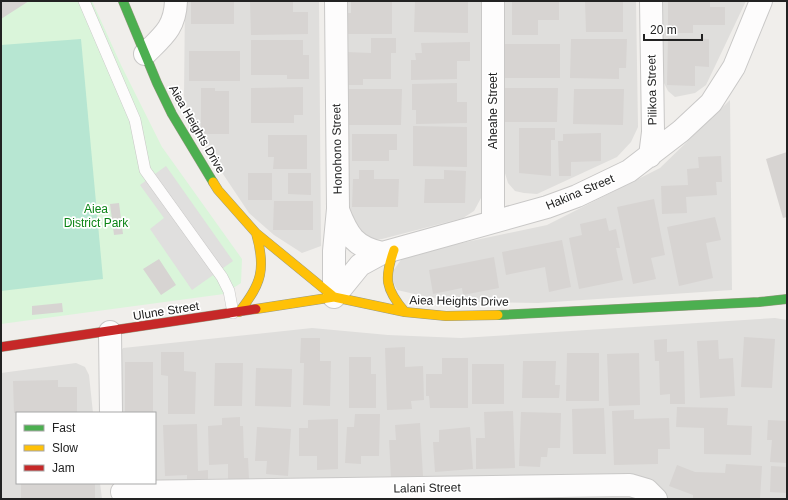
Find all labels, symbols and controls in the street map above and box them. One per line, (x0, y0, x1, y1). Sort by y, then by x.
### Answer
scale bar (644, 16, 702, 42)
text: 20 m (650, 23, 677, 37)
street label: Pilikoa Street (644, 54, 660, 125)
street label: Aheahe Street (486, 72, 500, 149)
street label: Aiea Heights Drive (166, 82, 228, 176)
street label: Honohono Street (329, 103, 345, 194)
street label: Hakina Street (544, 171, 617, 213)
park label: Aiea District Park (64, 202, 129, 230)
street label: Aiea Heights Drive (409, 293, 509, 309)
street label: Ulune Street (132, 299, 201, 323)
legend (16, 412, 156, 484)
text: Fast (52, 421, 76, 435)
text: Slow (52, 441, 78, 455)
text: Jam (52, 461, 75, 475)
street label: Lalani Street (393, 480, 461, 496)

